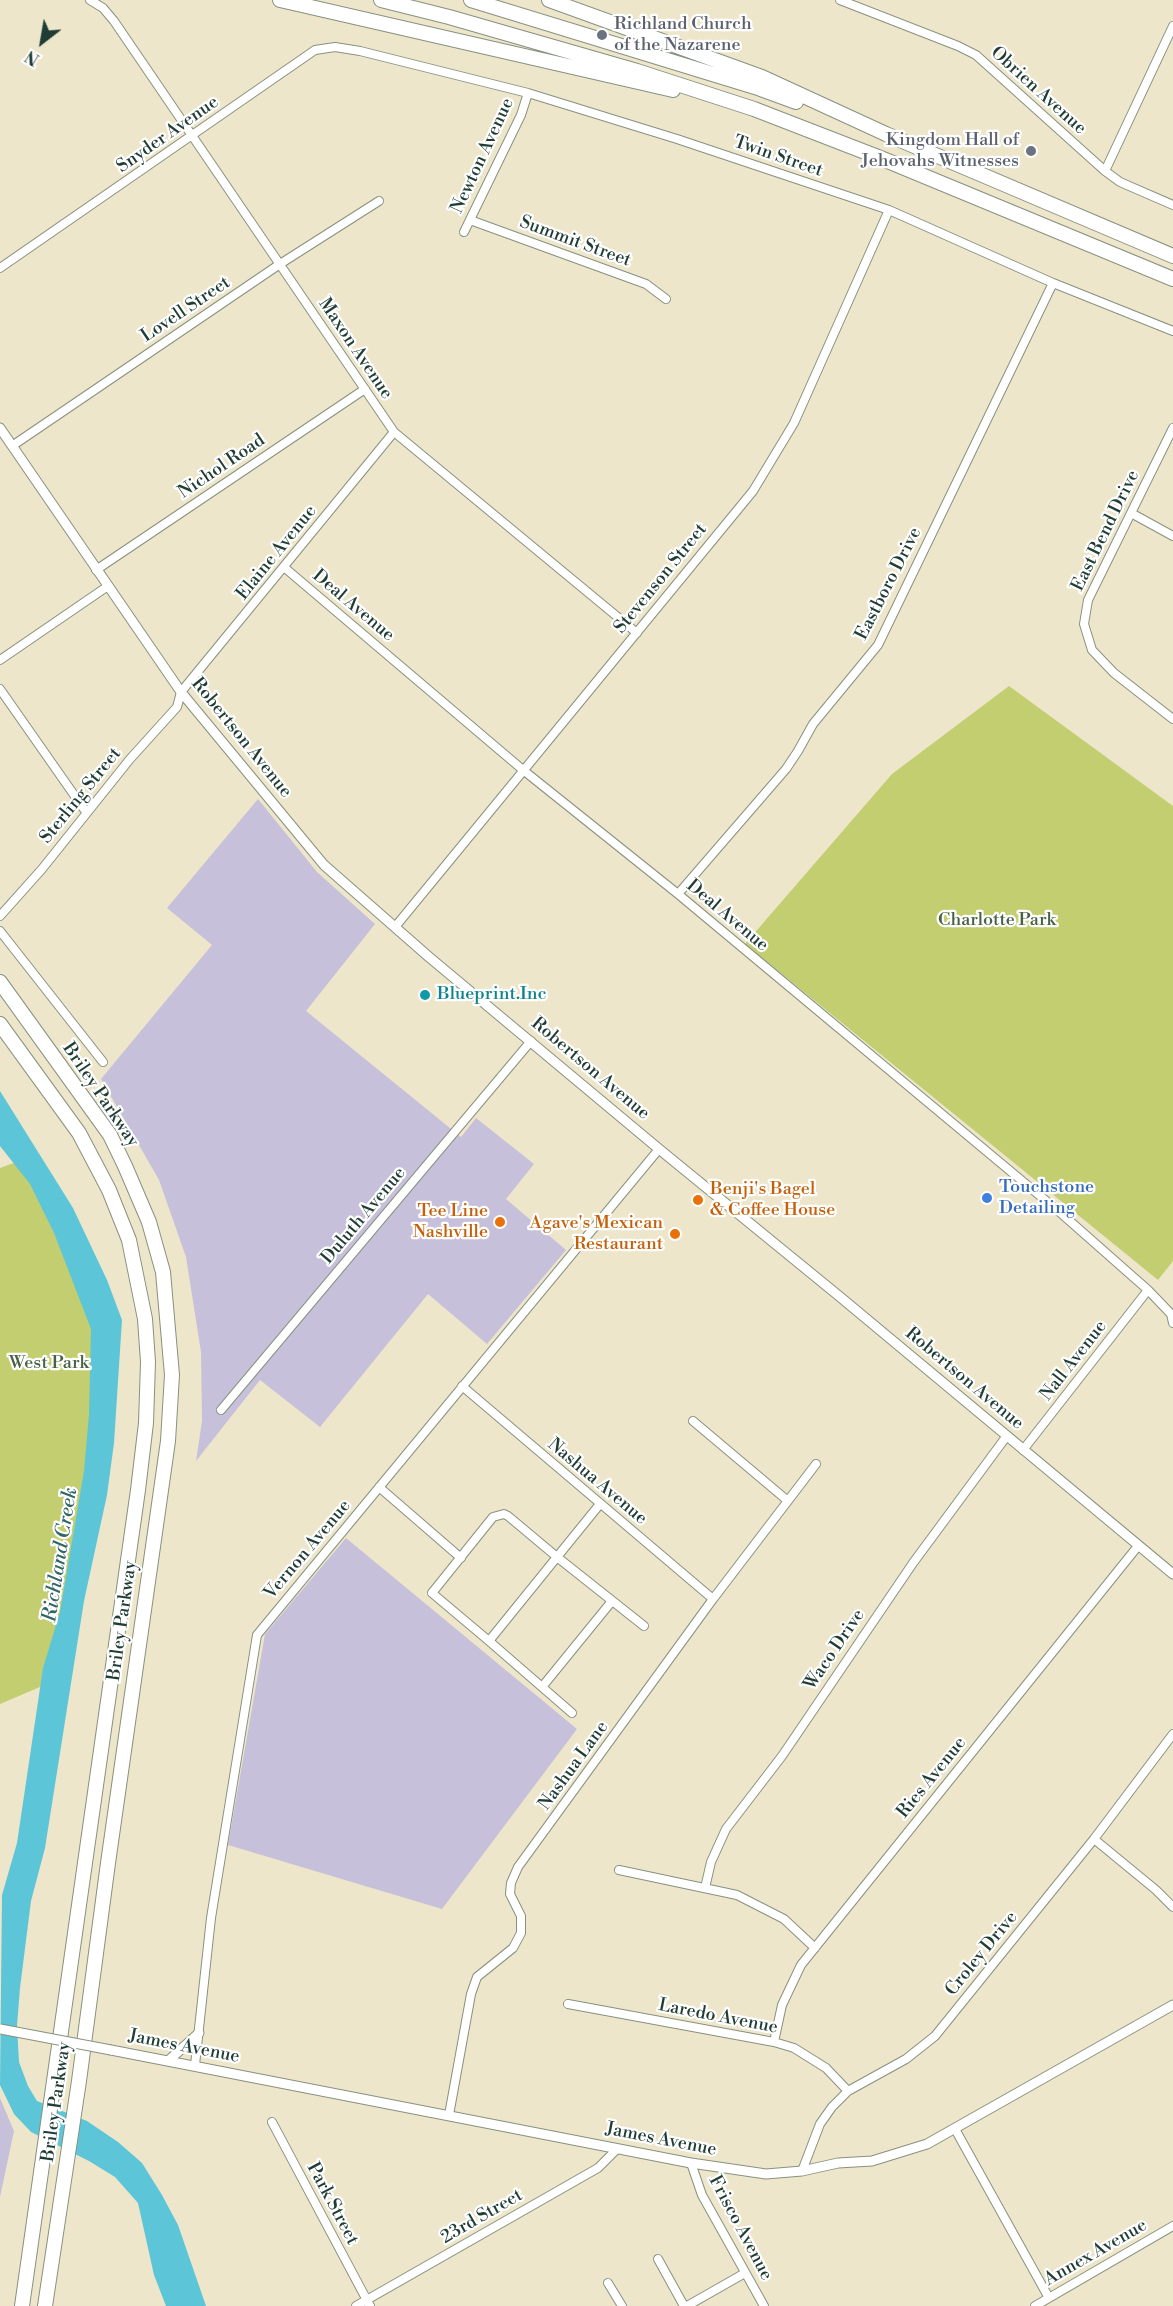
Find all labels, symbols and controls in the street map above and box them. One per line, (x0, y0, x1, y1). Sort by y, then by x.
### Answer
north arrow (12, 12, 72, 72)
place label: Richland Church of the Nazarene (614, 14, 752, 57)
marker: Richland Church of the Nazarene (595, 28, 609, 42)
street label: Obrien Avenue (986, 42, 1090, 140)
text: N (22, 46, 43, 69)
street label: Snyder Avenue (113, 92, 223, 178)
street label: Newton Avenue (447, 95, 519, 217)
place label: Kingdom Hall of Jehovahs Witnesses (861, 130, 1019, 172)
street label: Twin Street (731, 132, 825, 182)
marker: Kingdom Hall of Jehovahs Witnesses (1024, 144, 1038, 158)
street label: Summit Street (516, 212, 634, 272)
street label: Lovell Street (137, 272, 235, 348)
street label: Maxon Avenue (313, 294, 397, 404)
street label: Nichol Road (175, 430, 269, 504)
street label: East Bend Drive (1067, 467, 1145, 595)
street label: Elaine Avenue (232, 501, 322, 605)
street label: Stevenson Street (610, 520, 712, 638)
street label: Eastboro Drive (851, 524, 927, 644)
street label: Deal Avenue (308, 565, 398, 647)
street label: Robertson Avenue (186, 674, 296, 802)
street label: Sterling Street (36, 744, 126, 848)
street label: Deal Avenue (682, 875, 772, 957)
park label: Charlotte Park (938, 910, 1056, 932)
place label: Blueprint.Inc (437, 984, 547, 1006)
marker: Blueprint.Inc (418, 988, 432, 1002)
street label: Robertson Avenue (526, 1013, 654, 1125)
street label: Briley Parkway (57, 1039, 143, 1151)
street label: Duluth Avenue (317, 1163, 411, 1269)
place label: Touchstone Detailing (999, 1177, 1094, 1220)
place label: Benji's Bagel & Coffee House (710, 1179, 835, 1222)
marker: Touchstone Detailing (980, 1191, 994, 1205)
marker: Benji's Bagel & Coffee House (691, 1193, 705, 1207)
place label: Tee Line Nashville (413, 1201, 488, 1244)
place label: Agave's Mexican Restaurant (530, 1213, 663, 1256)
marker: Tee Line Nashville (493, 1215, 507, 1229)
marker: Agave's Mexican Restaurant (668, 1227, 682, 1241)
street label: Nall Avenue (1036, 1317, 1112, 1405)
street label: Robertson Avenue (900, 1323, 1028, 1435)
park label: West Park (9, 1353, 89, 1375)
street label: Nashua Avenue (543, 1434, 651, 1530)
water label: Richland Creek (39, 1486, 83, 1624)
street label: Vernon Avenue (260, 1496, 356, 1604)
street label: Briley Parkway (104, 1559, 142, 1683)
street label: Waco Drive (800, 1605, 870, 1695)
street label: Nashua Lane (534, 1717, 614, 1815)
street label: Ries Avenue (893, 1733, 971, 1823)
street label: Croley Drive (941, 1907, 1023, 2001)
street label: Laredo Avenue (656, 1995, 780, 2039)
street label: James Avenue (127, 2026, 241, 2068)
street label: Briley Parkway (38, 2040, 76, 2164)
street label: James Avenue (604, 2119, 718, 2161)
street label: Park Street (301, 2159, 363, 2249)
street label: Frisco Avenue (703, 2172, 777, 2284)
street label: 23rd Street (437, 2185, 527, 2249)
street label: Annex Avenue (1041, 2215, 1151, 2291)

